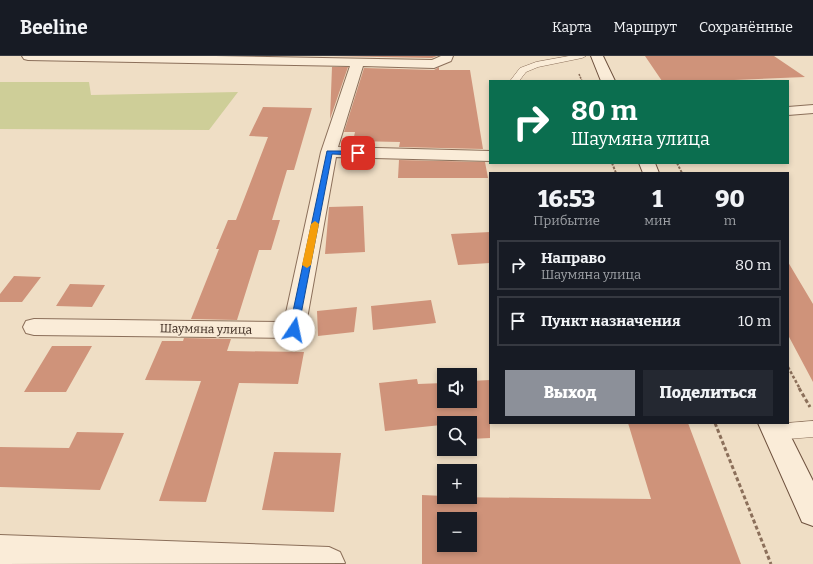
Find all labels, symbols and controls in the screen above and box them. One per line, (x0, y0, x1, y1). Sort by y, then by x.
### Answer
text: Beeline (20, 16, 88, 39)
text: Карта (552, 19, 592, 36)
text: Маршрут (614, 19, 677, 36)
text: Сохранённые (699, 19, 793, 36)
text: 80 m (571, 94, 637, 127)
icon: right (505, 96, 557, 148)
text: Шаумяна улица (571, 128, 710, 150)
pin (341, 136, 375, 170)
icon: arrive (347, 142, 369, 164)
text: 16:53 (538, 185, 595, 213)
text: 1 (652, 185, 663, 213)
text: 90 (715, 185, 745, 213)
text: Прибытие (533, 213, 600, 228)
text: мин (644, 213, 671, 228)
text: m (724, 213, 736, 228)
text: Направо (541, 249, 606, 267)
icon: right (507, 254, 529, 276)
text: 80 m (735, 256, 771, 274)
text: Шаумяна улица (541, 267, 641, 282)
position arrow (273, 309, 315, 351)
icon: arrive (507, 310, 529, 332)
text: Пункт назначения (541, 312, 681, 330)
text: 10 m (738, 312, 771, 330)
street label: Шаумяна улица (160, 321, 253, 337)
map controls (437, 368, 477, 552)
button: sound (437, 368, 477, 408)
button: Выход (505, 370, 635, 416)
button: Поделиться (643, 370, 773, 416)
button: search (437, 416, 477, 456)
button: + (437, 464, 477, 504)
button: − (437, 512, 477, 552)

